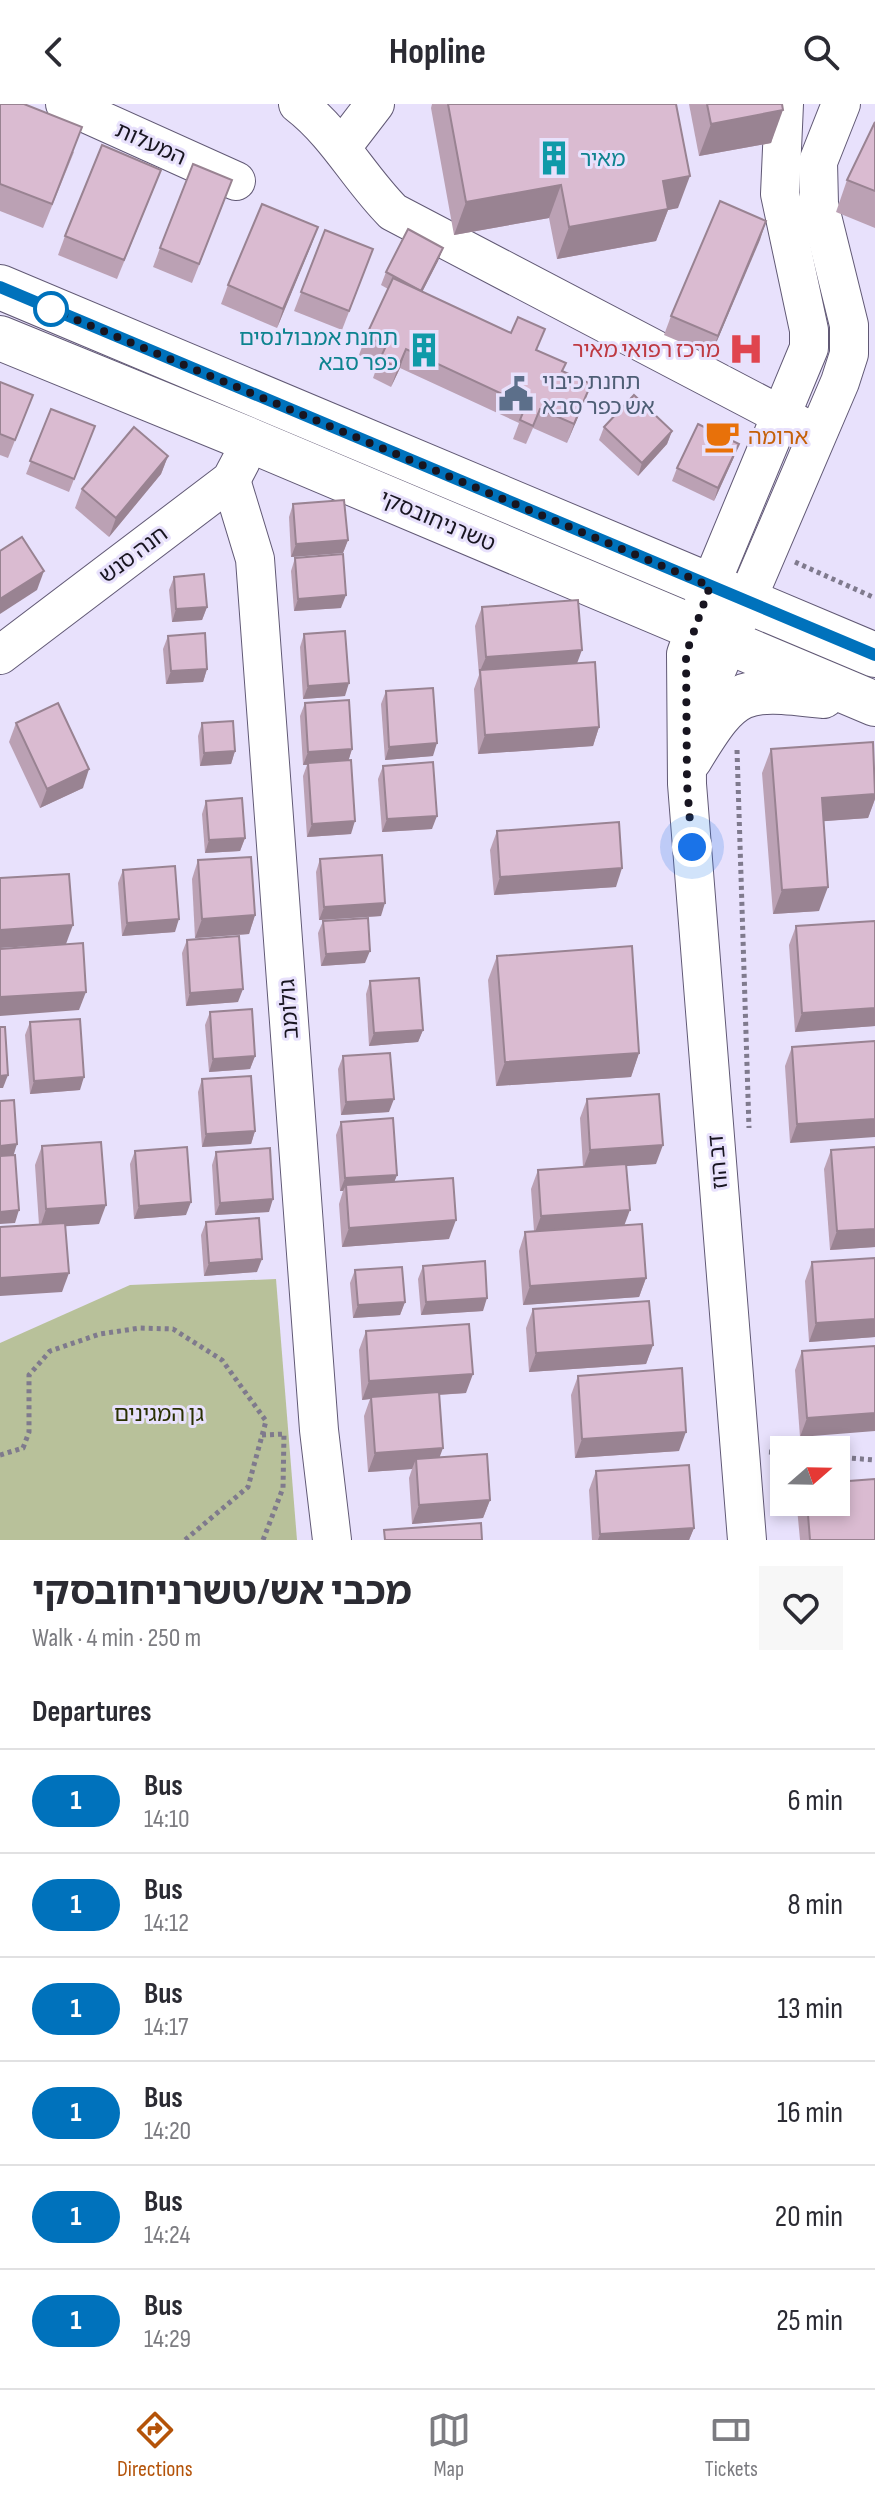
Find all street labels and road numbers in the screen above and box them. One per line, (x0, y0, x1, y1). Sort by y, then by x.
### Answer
street label: המעלות (111, 117, 190, 172)
street label: טשרניחובסקי (375, 485, 499, 558)
street label: חנה סנש (94, 521, 173, 590)
street label: גולומב (274, 978, 305, 1040)
street label: דב הוז (703, 1133, 734, 1190)

